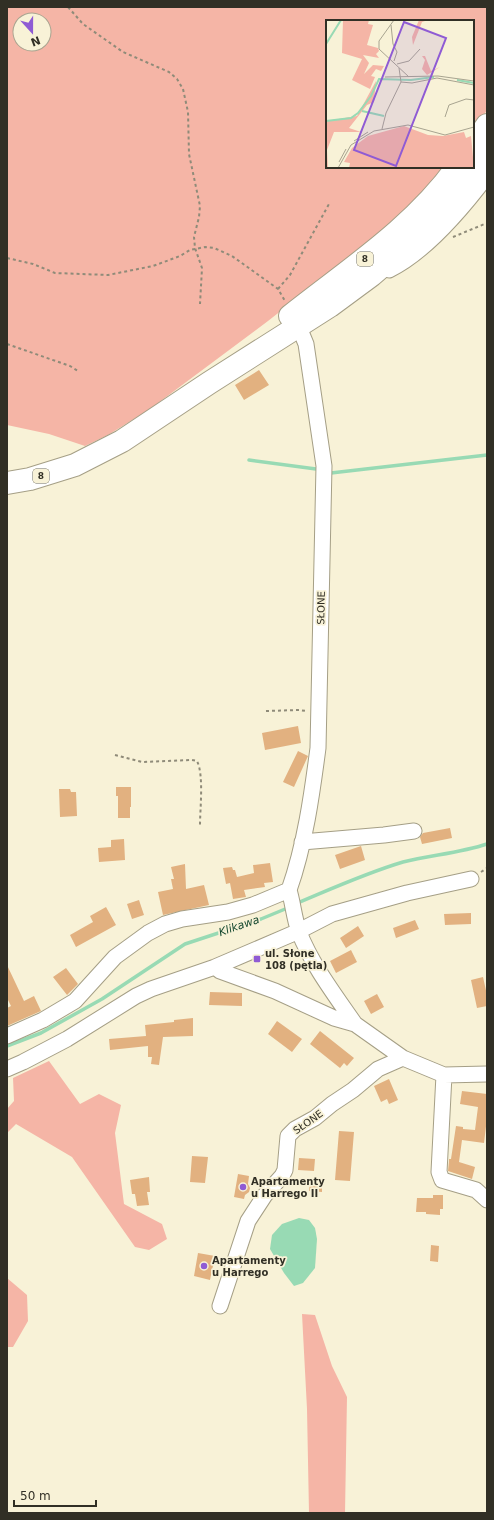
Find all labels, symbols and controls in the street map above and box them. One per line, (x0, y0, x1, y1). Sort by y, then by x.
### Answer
north arrow (12, 12, 52, 52)
inset map (326, 20, 474, 168)
text: N (29, 33, 42, 49)
road number: 8 (357, 252, 373, 266)
road number: 8 (33, 469, 49, 483)
street label: SŁONE (315, 591, 327, 625)
water label: Klikawa (217, 913, 261, 939)
place label: ul. Słone 108 (pętla) (265, 948, 327, 971)
marker: ul. Słone 108 (pętla) (252, 954, 262, 964)
street label: SŁONE (291, 1108, 325, 1136)
place label: Apartamenty u Harrego II (251, 1176, 325, 1199)
marker: Apartamenty u Harrego II (238, 1182, 248, 1192)
place label: Apartamenty u Harrego (212, 1255, 286, 1278)
marker: Apartamenty u Harrego (199, 1261, 209, 1271)
scale bar (14, 1482, 96, 1508)
text: 50 m (20, 1489, 51, 1503)

